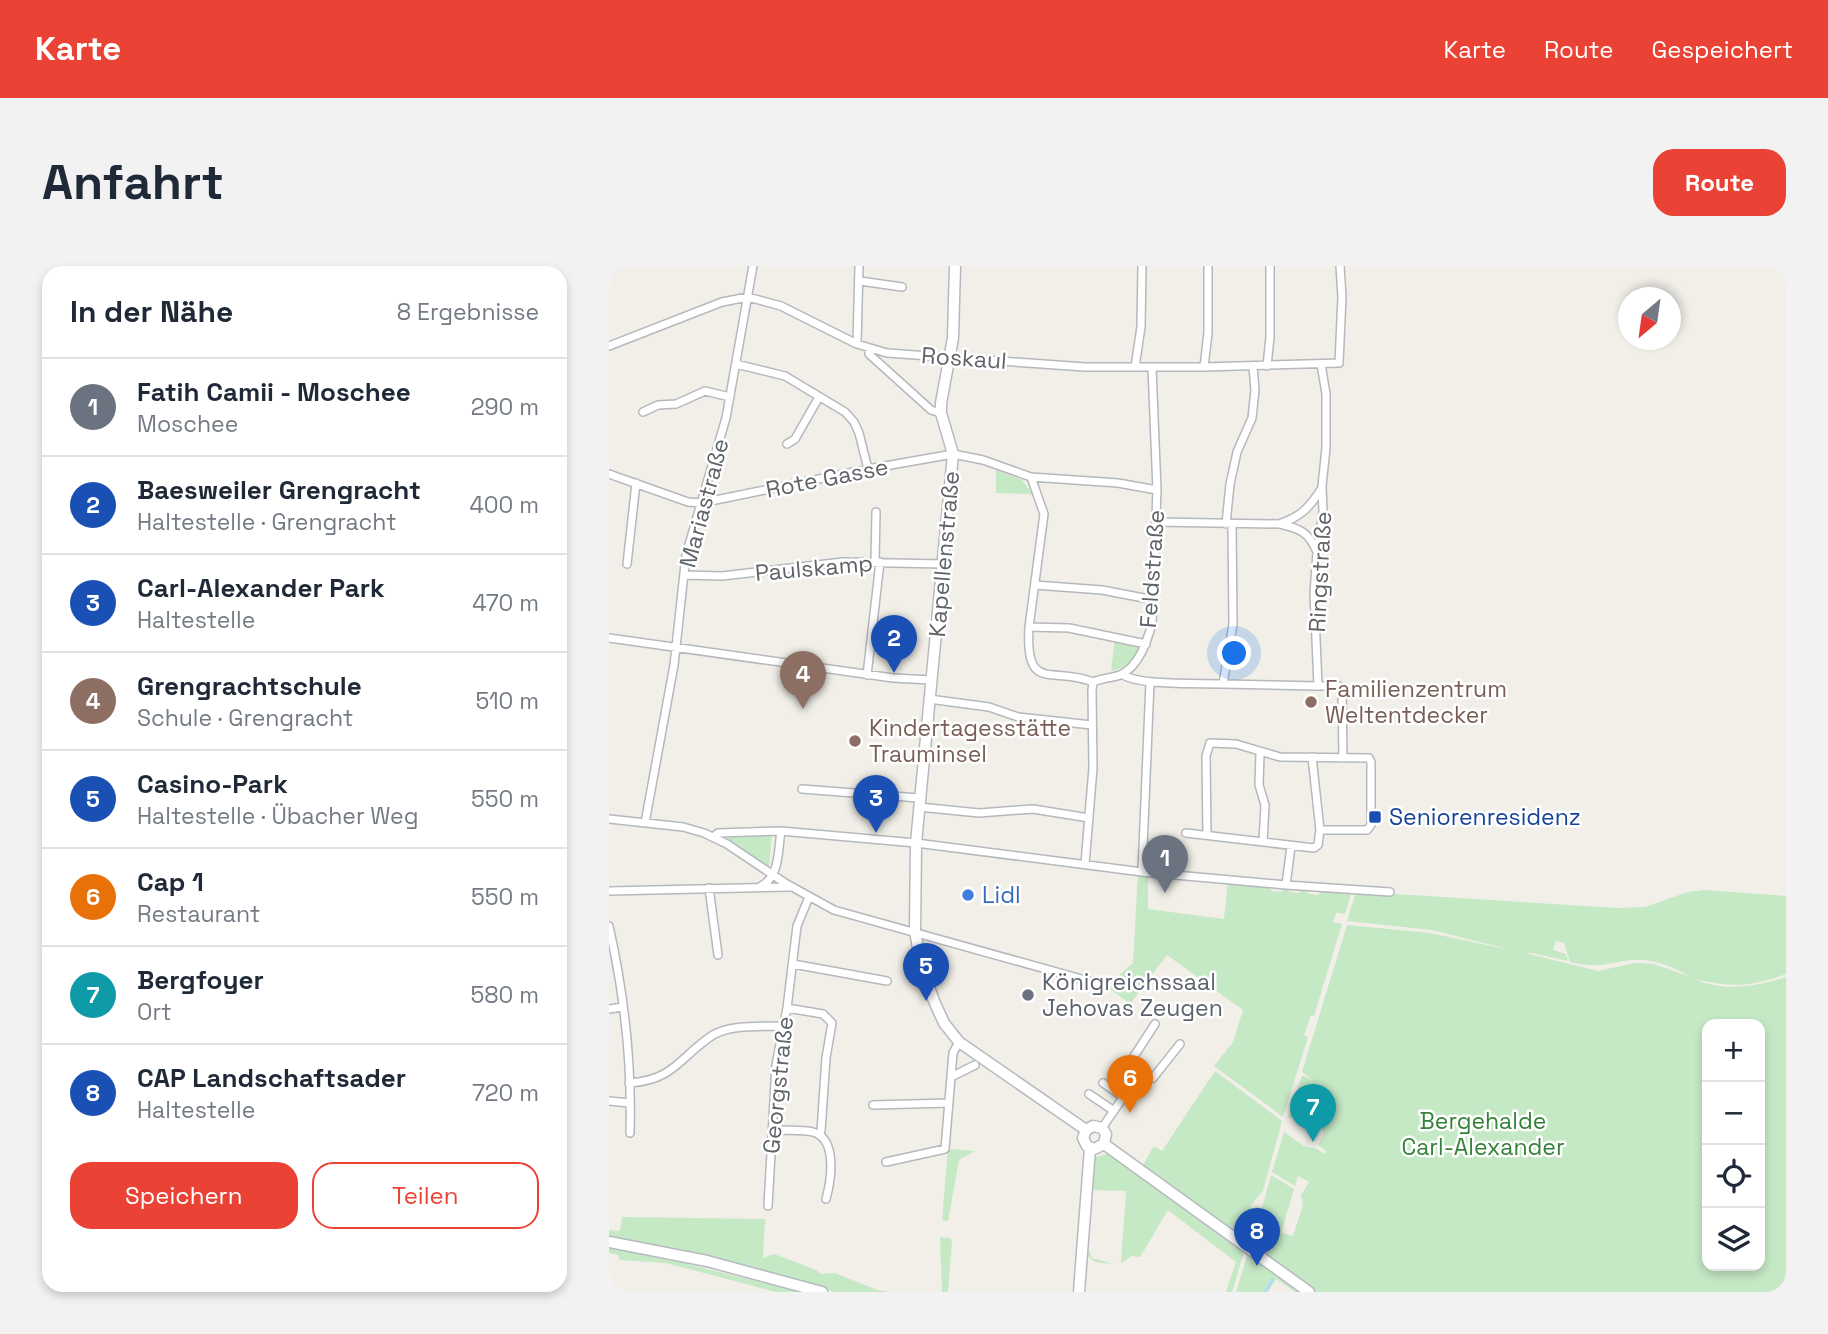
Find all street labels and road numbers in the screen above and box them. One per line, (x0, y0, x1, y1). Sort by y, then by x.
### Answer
street label: Roskaul (920, 340, 1008, 376)
street label: Mariastraße (672, 435, 736, 571)
street label: Rote Gasse (763, 451, 891, 505)
street label: Kapellenstraße (922, 470, 966, 638)
street label: Feldstraße (1133, 509, 1171, 629)
street label: Ringstraße (1302, 511, 1338, 633)
street label: Paulskamp (754, 548, 874, 588)
street label: Georgstraße (756, 1015, 800, 1155)

